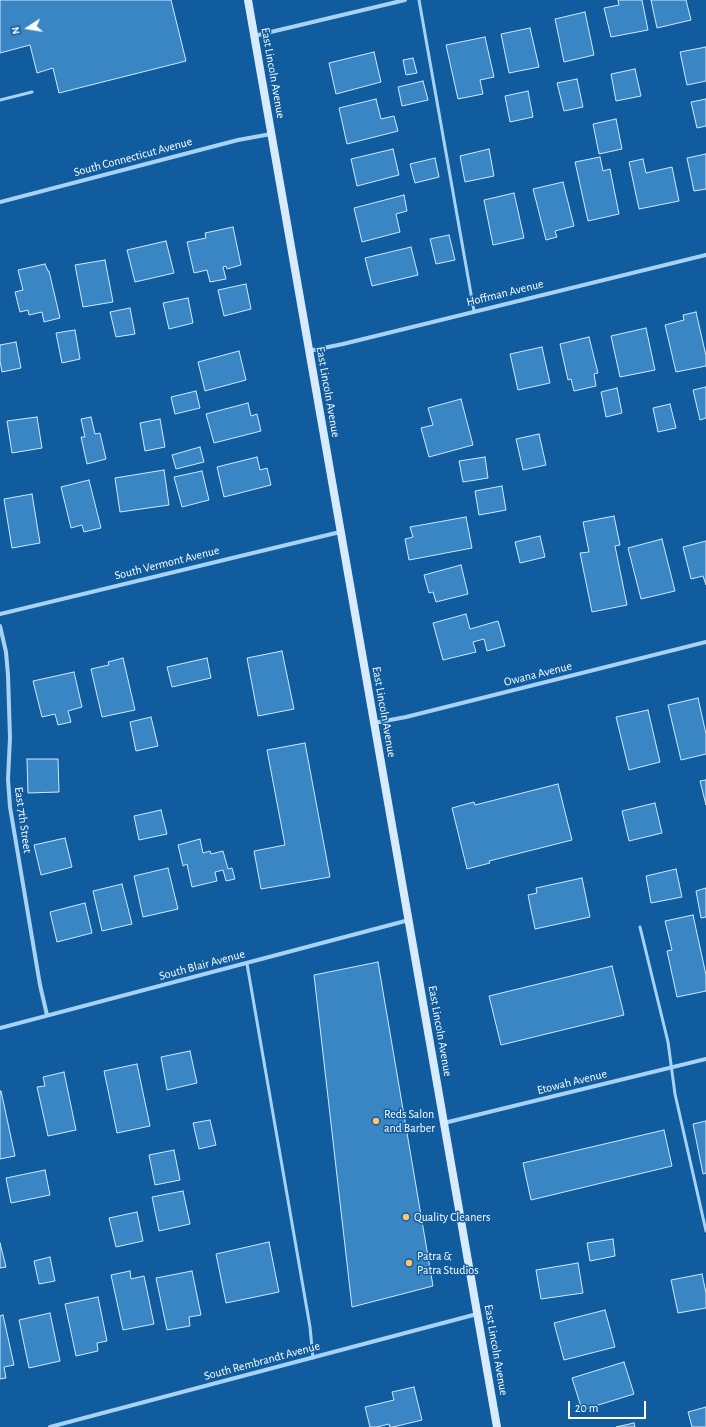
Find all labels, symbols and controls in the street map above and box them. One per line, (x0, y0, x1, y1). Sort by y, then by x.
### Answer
north arrow (8, 8, 48, 48)
text: N (10, 26, 22, 35)
street label: East Lincoln Avenue (258, 26, 288, 120)
street label: South Connecticut Avenue (72, 134, 194, 180)
street label: Hoffman Avenue (465, 276, 545, 310)
street label: East Lincoln Avenue (313, 345, 343, 439)
street label: South Vermont Avenue (113, 543, 221, 583)
street label: Owana Avenue (502, 659, 574, 689)
street label: East Lincoln Avenue (369, 665, 399, 759)
street label: East 7th Street (11, 786, 35, 854)
street label: South Blair Avenue (158, 947, 246, 983)
street label: East Lincoln Avenue (425, 984, 455, 1078)
street label: Etowah Avenue (536, 1066, 608, 1098)
place label: Reds Salon and Barber (384, 1107, 435, 1135)
marker: Reds Salon and Barber (371, 1116, 381, 1126)
place label: Quality Cleaners (414, 1210, 490, 1224)
marker: Quality Cleaners (401, 1212, 411, 1222)
place label: Patra & Patra Studios (417, 1249, 479, 1277)
marker: Patra & Patra Studios (404, 1258, 414, 1268)
street label: East Lincoln Avenue (481, 1303, 511, 1397)
street label: South Rembrandt Avenue (203, 1339, 321, 1383)
scale bar (570, 1393, 648, 1419)
text: 20 m (575, 1402, 598, 1414)

